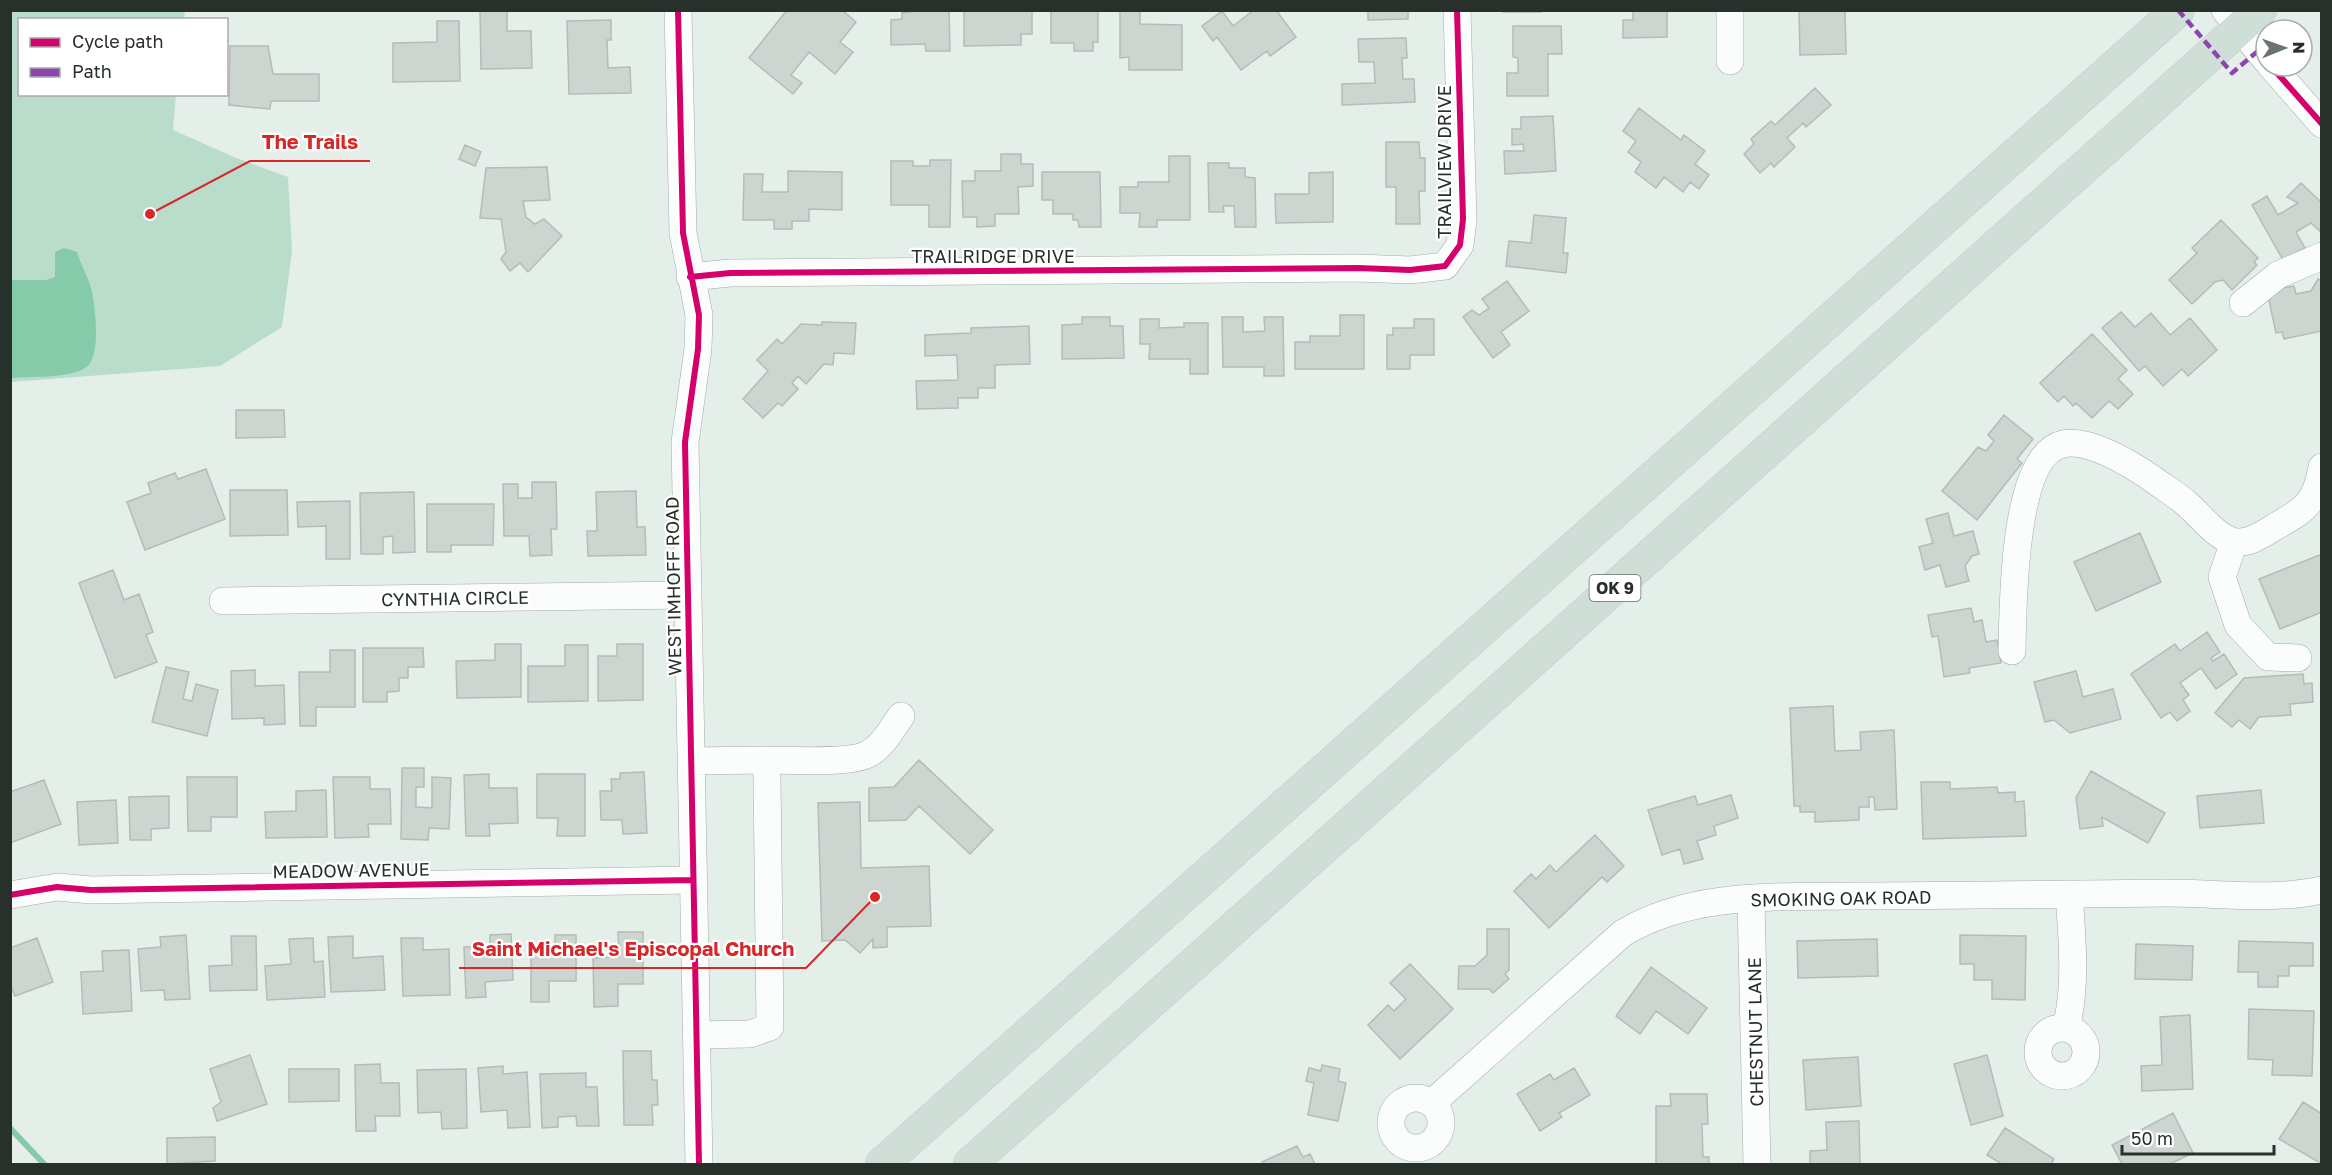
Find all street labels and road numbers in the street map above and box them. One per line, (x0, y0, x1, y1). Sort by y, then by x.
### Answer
street label: TRAILVIEW DRIVE (1433, 85, 1455, 239)
street label: TRAILRIDGE DRIVE (911, 245, 1075, 267)
street label: WEST IMHOFF ROAD (660, 496, 686, 676)
road number: OK 9 (1590, 575, 1640, 601)
street label: CYNTHIA CIRCLE (381, 586, 529, 610)
street label: MEADOW AVENUE (272, 858, 430, 882)
street label: SMOKING OAK ROAD (1750, 885, 1932, 911)
street label: CHESTNUT LANE (1743, 957, 1767, 1107)

